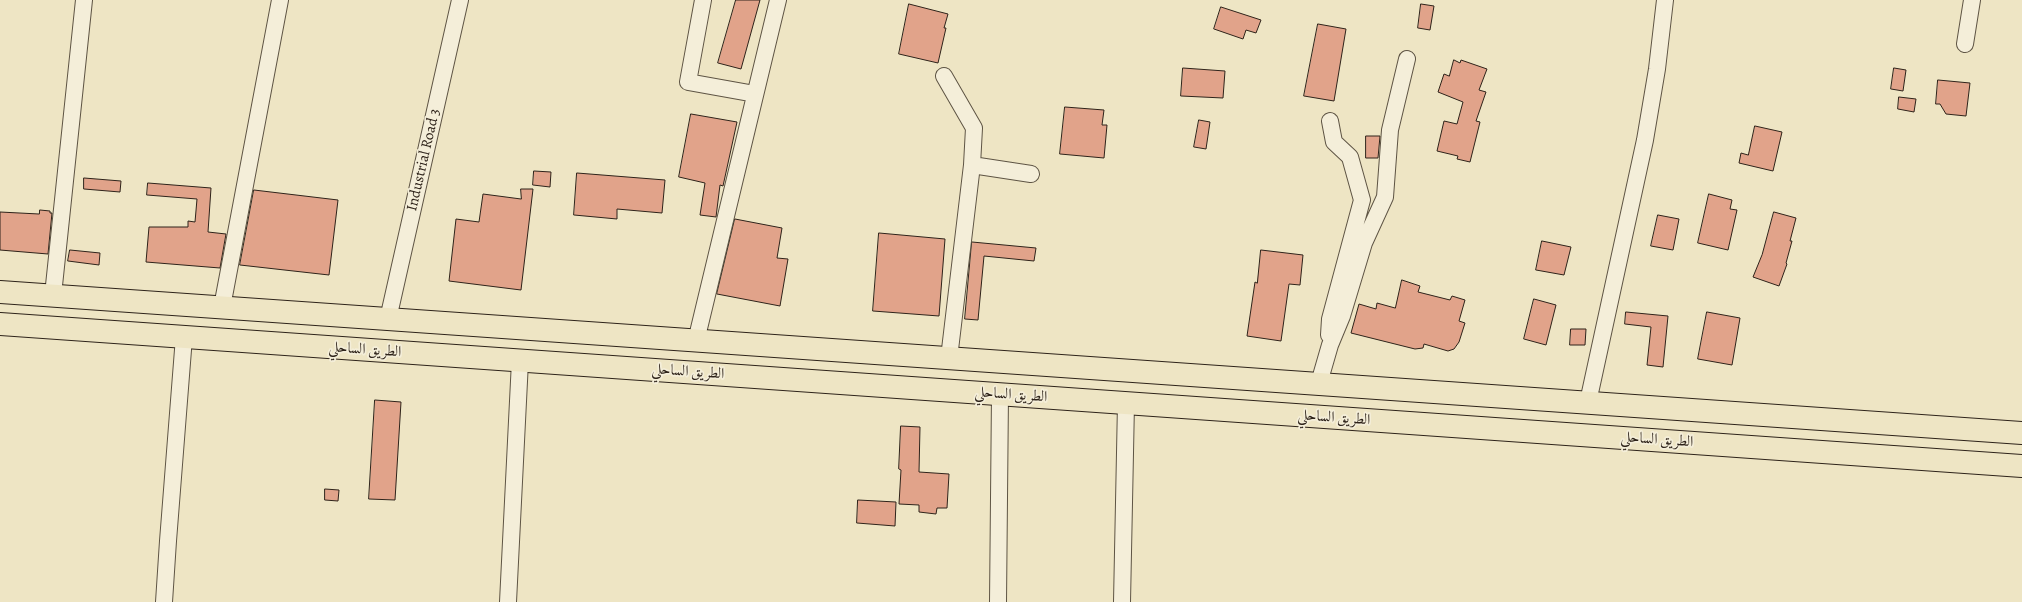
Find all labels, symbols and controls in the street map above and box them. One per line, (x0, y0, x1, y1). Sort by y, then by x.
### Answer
street label: Industrial Road 3 (403, 107, 445, 213)
street label: الطريق الساحلي (328, 338, 402, 362)
street label: الطريق الساحلي (651, 360, 725, 384)
street label: الطريق الساحلي (974, 383, 1048, 407)
street label: الطريق الساحلي (1297, 406, 1371, 430)
street label: الطريق الساحلي (1620, 428, 1694, 452)

